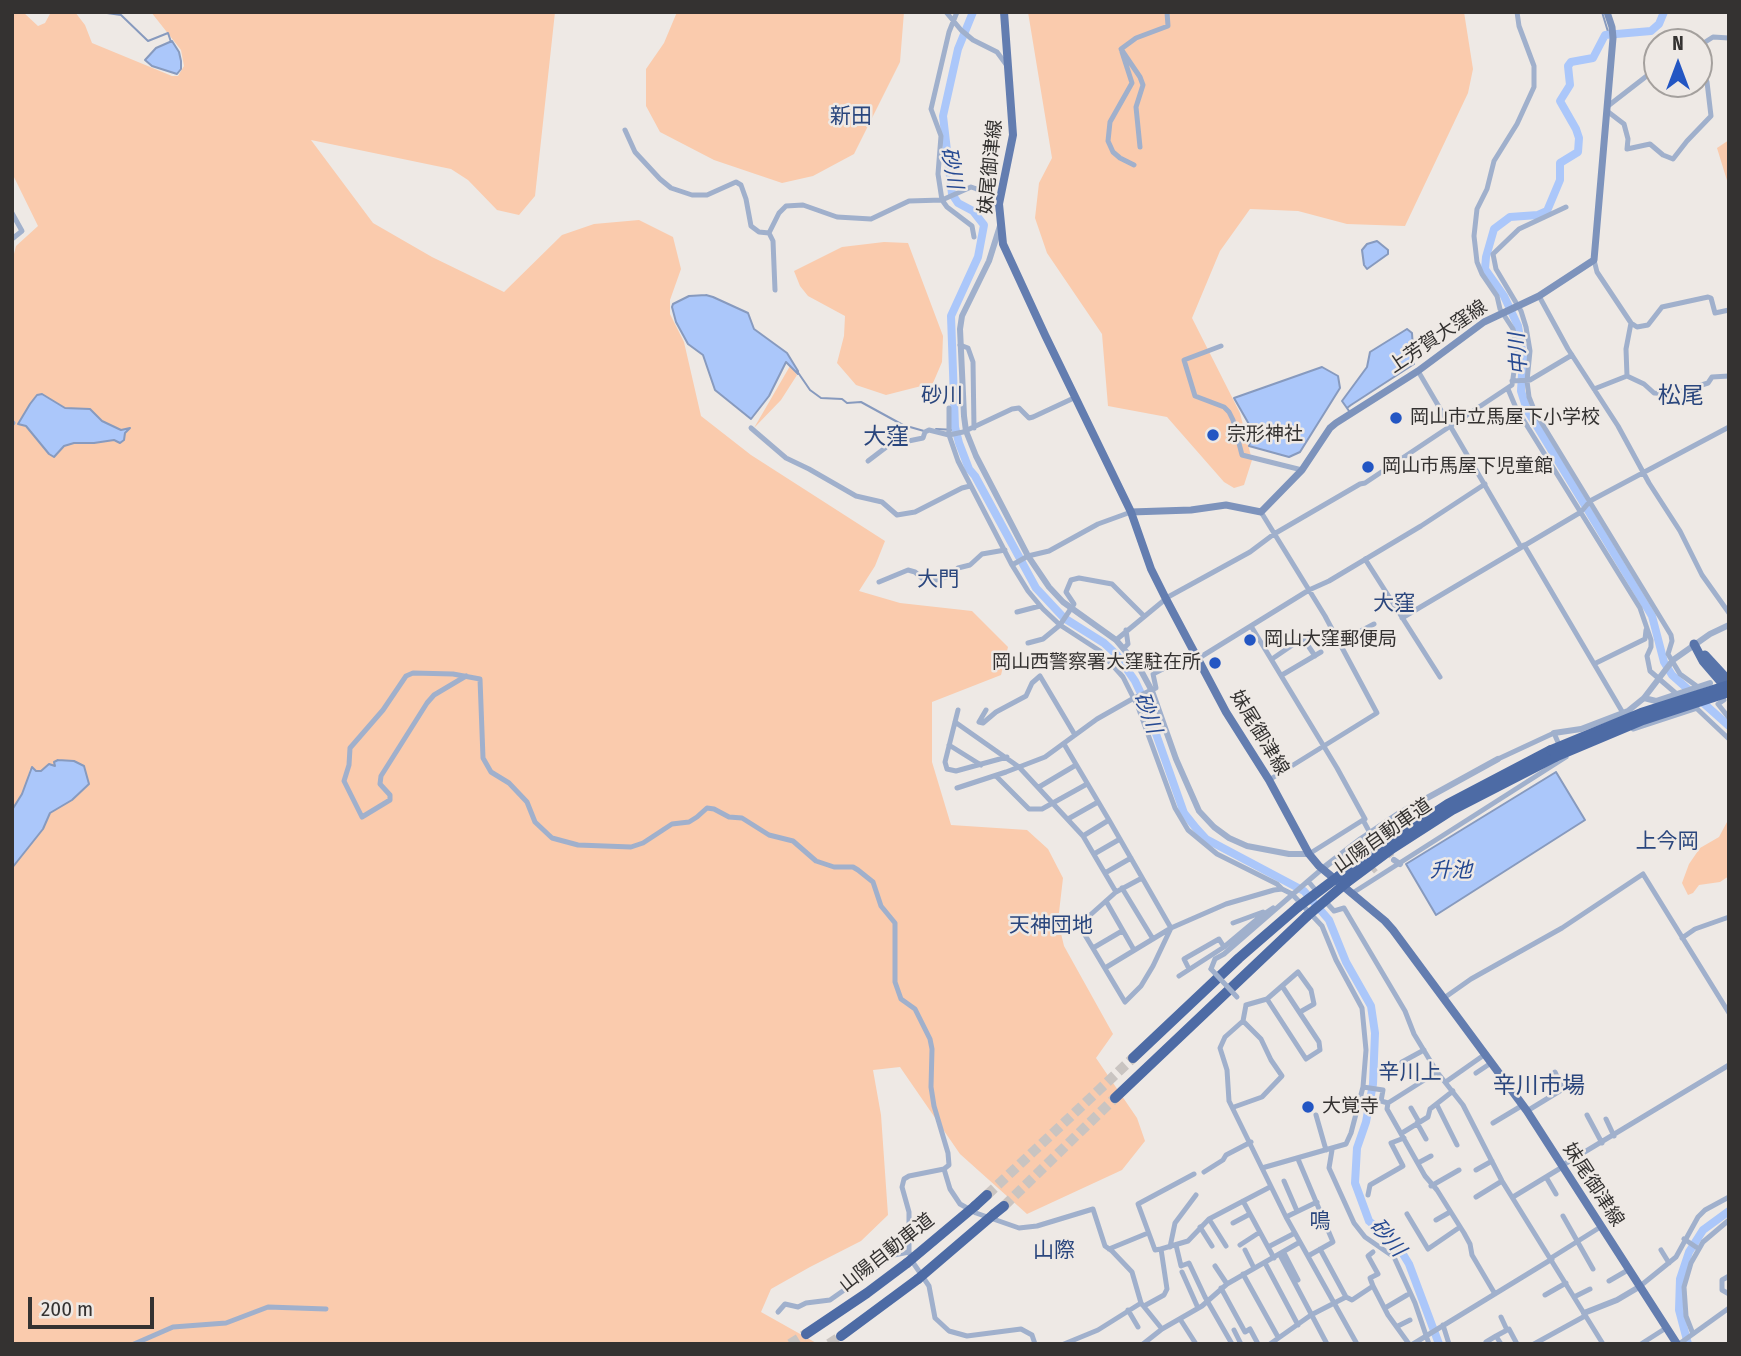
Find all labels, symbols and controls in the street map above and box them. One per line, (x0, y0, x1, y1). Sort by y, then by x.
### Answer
north arrow (1643, 28, 1713, 98)
text: N (1672, 32, 1684, 55)
district label: 新田 (830, 104, 872, 130)
street label: 妹尾御津線 (975, 119, 1007, 215)
water label: 砂川 (935, 145, 967, 191)
street label: 上芳賀大窪線 (1384, 296, 1492, 378)
water label: 中川 (1505, 332, 1533, 376)
district label: 砂川 (921, 383, 963, 409)
district label: 松尾 (1658, 383, 1704, 411)
place label: 岡山市立馬屋下小学校 (1410, 407, 1600, 429)
marker: 岡山市立馬屋下小学校 (1388, 410, 1404, 426)
district label: 大窪 (863, 424, 909, 452)
place label: 宗形神社 (1227, 424, 1303, 446)
marker: 宗形神社 (1205, 427, 1221, 443)
place label: 岡山市馬屋下児童館 (1382, 456, 1553, 478)
marker: 岡山市馬屋下児童館 (1360, 459, 1376, 475)
district label: 大門 (917, 567, 959, 593)
district label: 大窪 (1373, 591, 1415, 617)
place label: 岡山大窪郵便局 (1264, 629, 1397, 651)
marker: 岡山大窪郵便局 (1242, 632, 1258, 648)
place label: 岡山西警察署大窪駐在所 (992, 652, 1201, 674)
marker: 岡山西警察署大窪駐在所 (1207, 655, 1223, 671)
street label: 妹尾御津線 (1225, 686, 1293, 780)
water label: 砂川 (1128, 689, 1166, 737)
street label: 山陽自動車道 (1330, 794, 1436, 878)
district label: 上今岡 (1636, 829, 1698, 855)
water label: 升池 (1430, 858, 1472, 884)
district label: 天神団地 (1009, 913, 1093, 939)
district label: 辛川上 (1379, 1060, 1441, 1086)
district label: 辛川市場 (1493, 1073, 1585, 1101)
place label: 大覚寺 (1322, 1096, 1379, 1118)
marker: 大覚寺 (1300, 1099, 1316, 1115)
street label: 妹尾御津線 (1558, 1139, 1628, 1231)
street label: 山陽自動車道 (835, 1209, 939, 1297)
district label: 鳴 (1310, 1209, 1330, 1235)
water label: 砂川 (1364, 1214, 1410, 1262)
district label: 山際 (1033, 1238, 1075, 1264)
scale bar (32, 1282, 158, 1326)
text: 200 m (41, 1296, 93, 1322)

